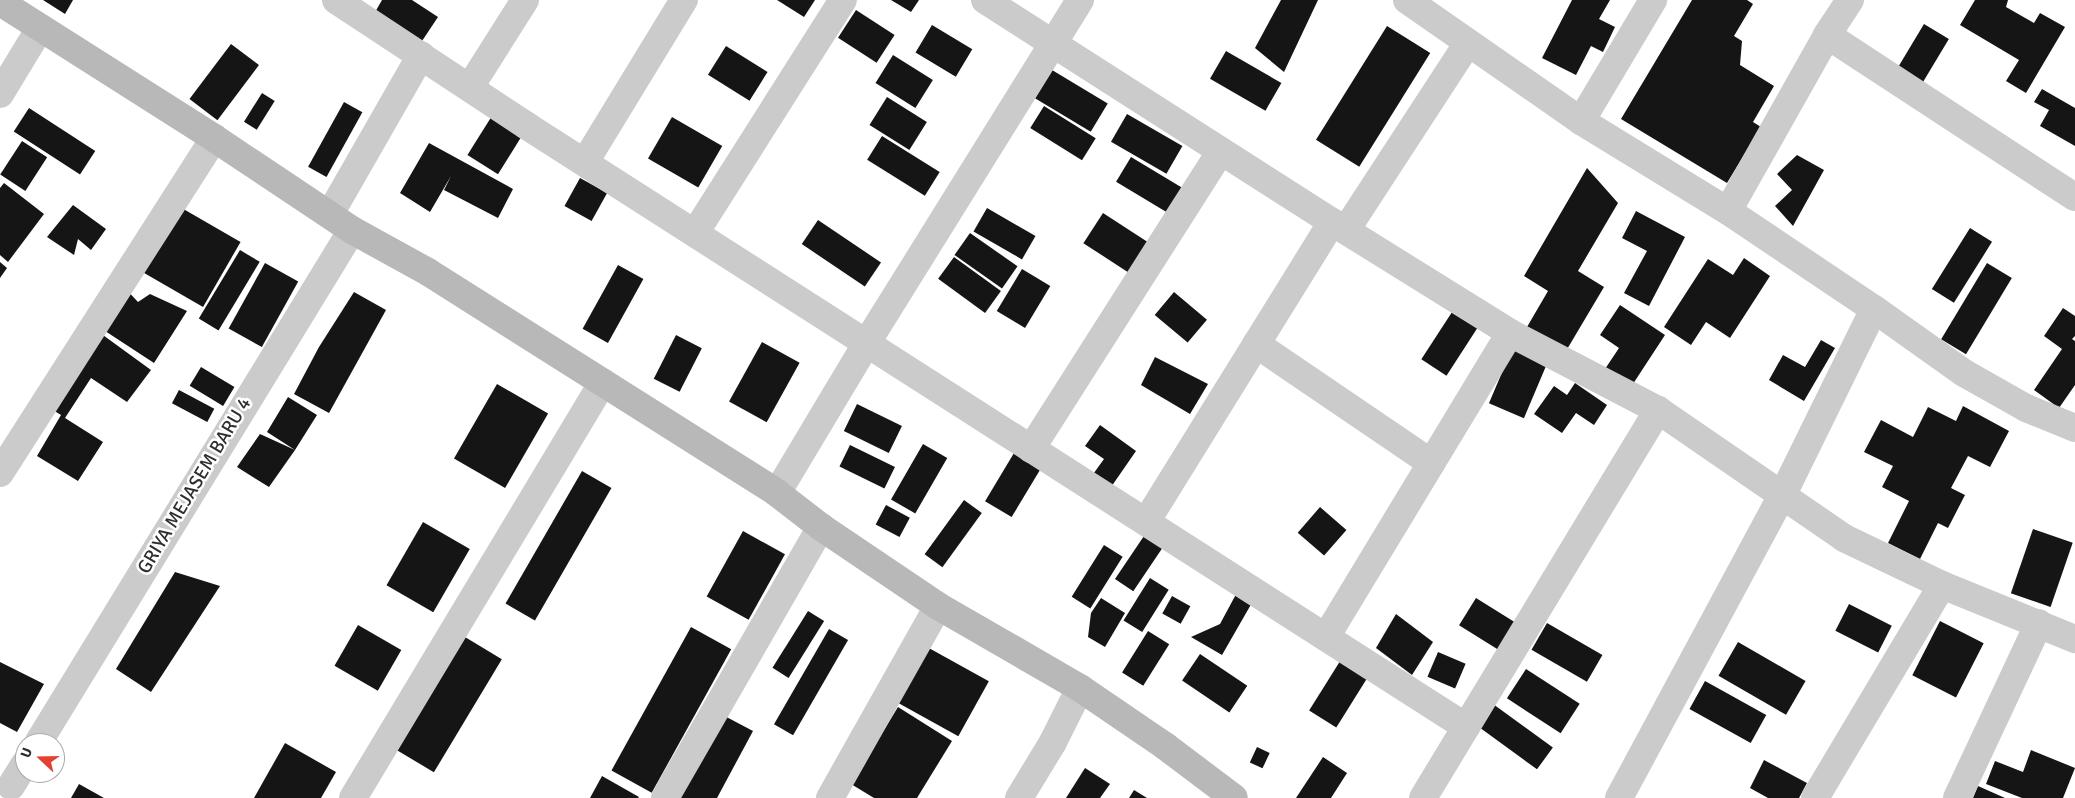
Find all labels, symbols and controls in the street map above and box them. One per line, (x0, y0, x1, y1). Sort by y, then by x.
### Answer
street label: GRIYA MEJASEM BARU 4 (133, 394, 257, 578)
north arrow (15, 733, 65, 783)
text: U (17, 745, 36, 760)

